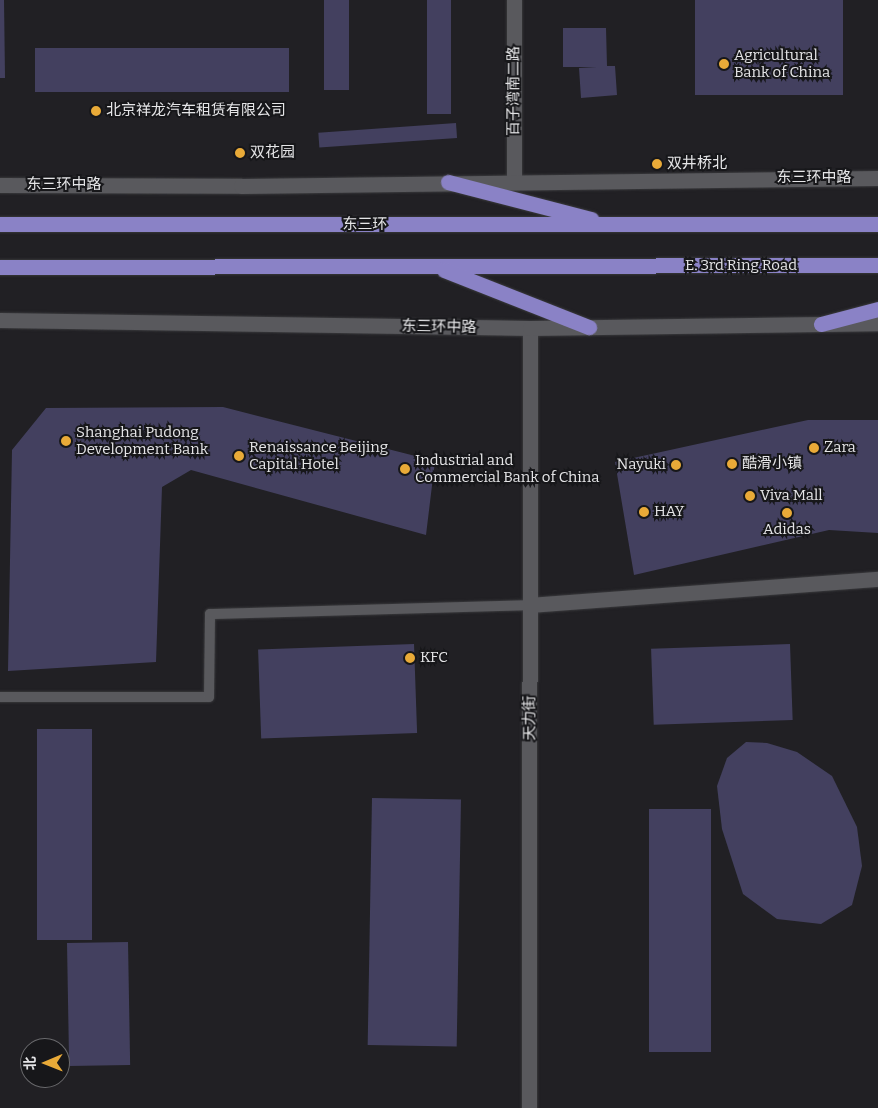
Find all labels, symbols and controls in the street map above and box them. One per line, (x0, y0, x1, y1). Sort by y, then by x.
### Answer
street label: 百子湾南二路 (505, 46, 523, 136)
place label: Agricultural Bank of China (734, 46, 830, 81)
marker: Agricultural Bank of China (718, 58, 730, 70)
place label: 北京祥龙汽车租赁有限公司 (106, 102, 286, 120)
marker: 北京祥龙汽车租赁有限公司 (90, 105, 102, 117)
place label: 双花园 (250, 144, 295, 162)
marker: 双花园 (234, 147, 246, 159)
place label: 双井桥北 (667, 155, 727, 173)
marker: 双井桥北 (651, 158, 663, 170)
street label: 东三环中路 (777, 169, 851, 187)
street label: 东三环中路 (27, 176, 101, 194)
street label: 东三环 (343, 216, 387, 234)
street label: E. 3rd Ring Road (685, 257, 797, 275)
street label: 东三环中路 (401, 317, 477, 337)
place label: Shanghai Pudong Development Bank (76, 423, 208, 458)
marker: Shanghai Pudong Development Bank (60, 435, 72, 447)
place label: Renaissance Beijing Capital Hotel (249, 438, 388, 473)
place label: Zara (824, 439, 856, 457)
marker: Zara (808, 442, 820, 454)
marker: Renaissance Beijing Capital Hotel (233, 450, 245, 462)
place label: Industrial and Commercial Bank of China (415, 451, 599, 486)
place label: 酷滑小镇 (742, 455, 802, 473)
place label: Nayuki (617, 456, 666, 474)
marker: 酷滑小镇 (726, 458, 738, 470)
marker: Nayuki (670, 459, 682, 471)
marker: Industrial and Commercial Bank of China (399, 463, 411, 475)
place label: Viva Mall (760, 487, 823, 505)
marker: Viva Mall (744, 490, 756, 502)
place label: HAY (654, 503, 684, 521)
marker: HAY (638, 506, 650, 518)
marker: Adidas (781, 507, 793, 519)
place label: Adidas (763, 521, 811, 539)
place label: KFC (420, 649, 448, 667)
marker: KFC (404, 652, 416, 664)
street label: 天力街 (521, 696, 539, 740)
north arrow (20, 1038, 70, 1088)
text: 北 (22, 1056, 39, 1070)

